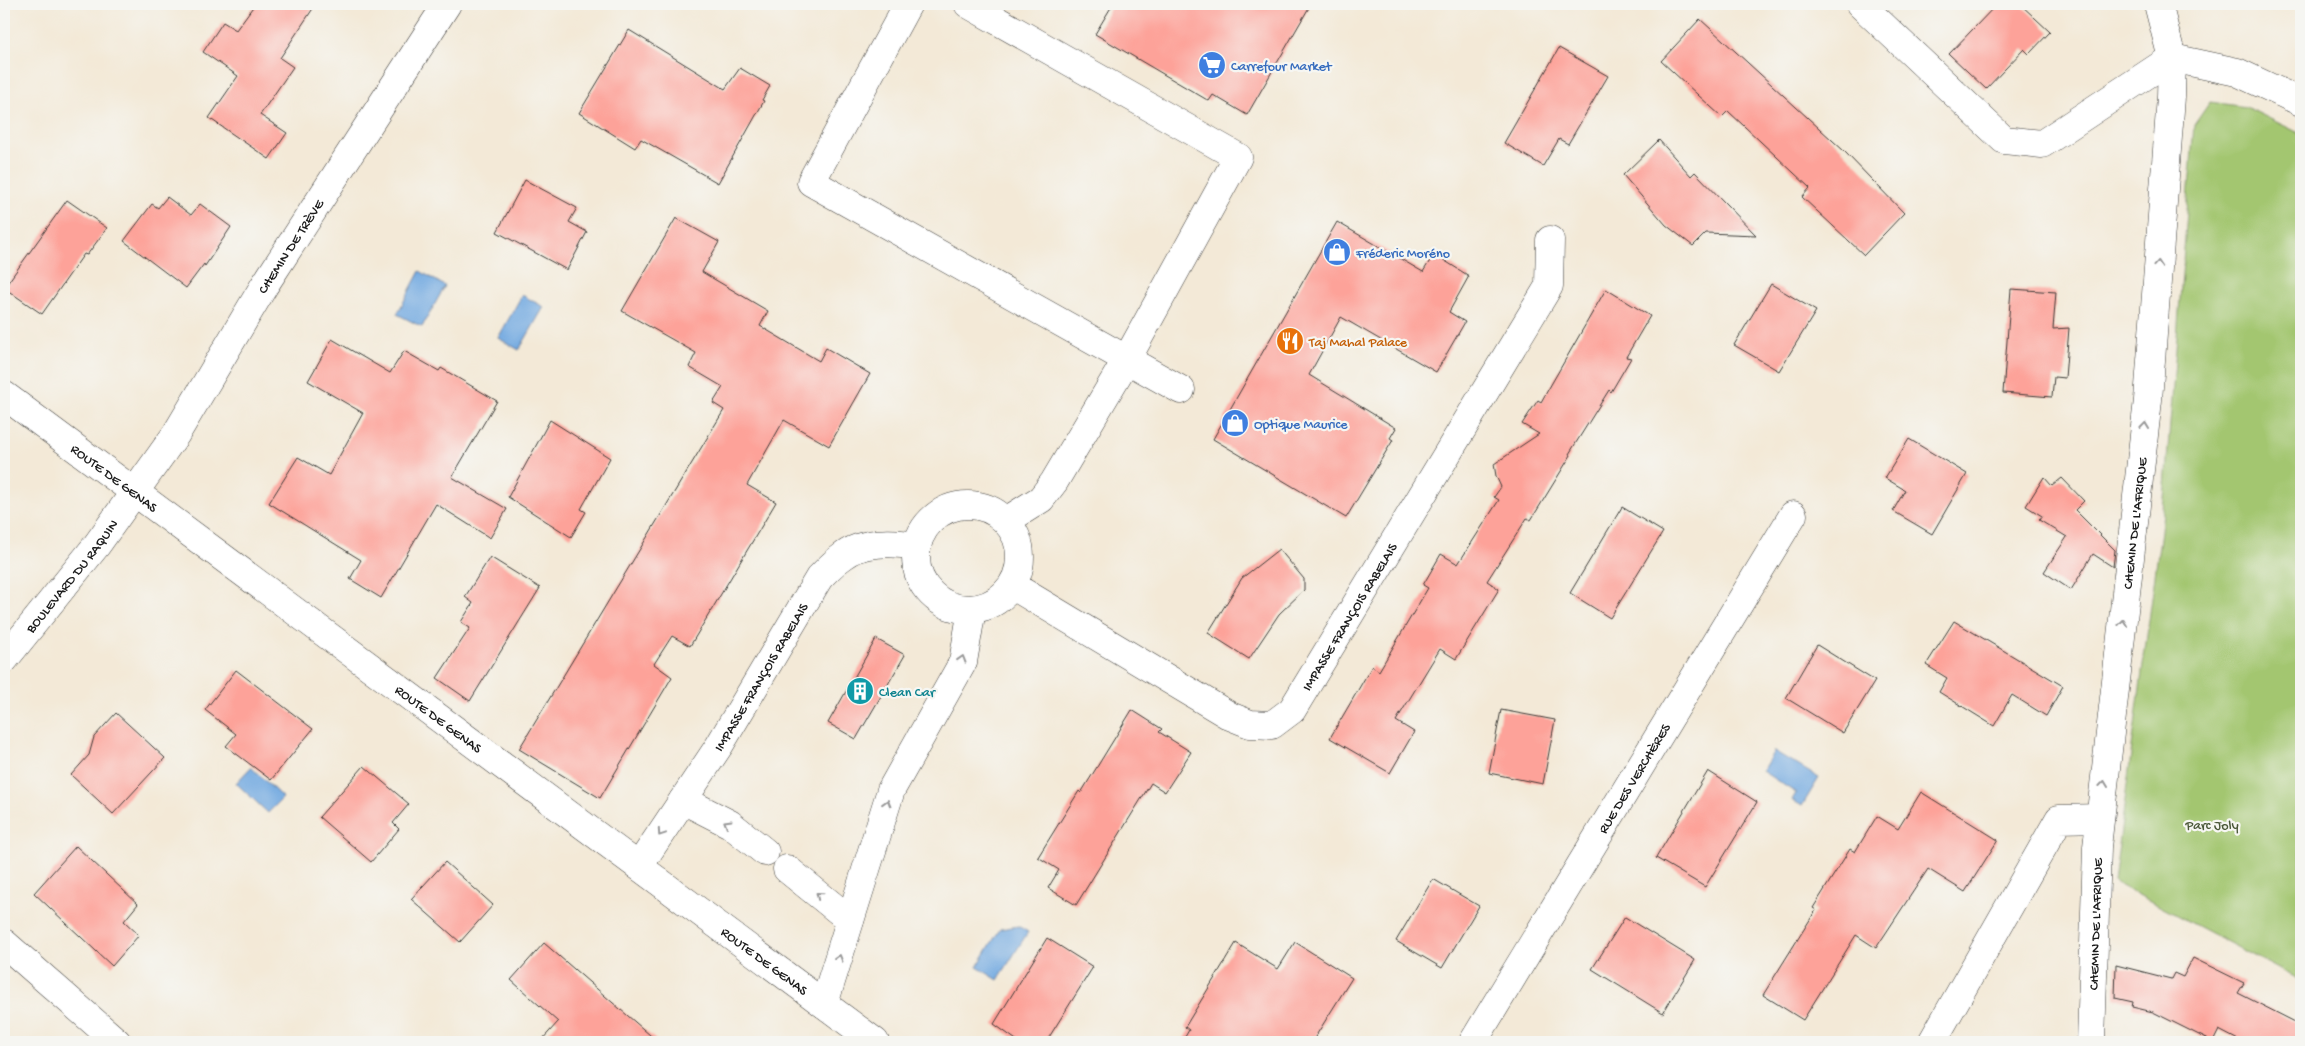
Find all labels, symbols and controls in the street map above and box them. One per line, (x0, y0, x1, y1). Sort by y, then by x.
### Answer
supermarket icon: Carrefour Market (1197, 50, 1227, 80)
place label: Carrefour Market (1231, 59, 1333, 76)
street label: CHEMIN DE TRÈVE (255, 196, 330, 298)
shop icon: Fréderic Moréno (1322, 237, 1352, 267)
place label: Fréderic Moréno (1355, 246, 1450, 263)
one-way arrow (2153, 260, 2164, 268)
restaurant icon: Taj Mahal Palace (1275, 326, 1305, 356)
place label: Taj Mahal Palace (1308, 335, 1408, 352)
shop icon: Optique Maurice (1220, 408, 1250, 438)
place label: Optique Maurice (1254, 417, 1348, 434)
one-way arrow (2139, 422, 2150, 430)
street label: ROUTE DE GENAS (66, 441, 161, 517)
street label: CHEMIN DE L'AFRIQUE (2120, 456, 2153, 590)
street label: BOULEVARD DU RAQUIN (23, 517, 123, 638)
street label: IMPASSE FRANÇOIS RABELAIS (1300, 540, 1403, 695)
street label: IMPASSE FRANÇOIS RABELAIS (712, 600, 814, 756)
one-way arrow (2117, 618, 2128, 626)
one-way arrow (957, 656, 967, 664)
building icon: Clean Car (845, 676, 875, 706)
street label: ROUTE DE GENAS (391, 682, 485, 758)
place label: Clean Car (879, 685, 936, 702)
street label: RUE DES VERCHÈRES (1596, 720, 1676, 837)
one-way arrow (2098, 780, 2109, 788)
one-way arrow (881, 799, 891, 807)
park label: Parc Joly (2184, 818, 2239, 835)
one-way arrow (723, 820, 732, 830)
one-way arrow (658, 827, 667, 837)
street label: CHEMIN DE L'AFRIQUE (2087, 857, 2108, 990)
one-way arrow (815, 891, 824, 900)
street label: ROUTE DE GENAS (717, 924, 811, 1000)
one-way arrow (833, 954, 843, 963)

